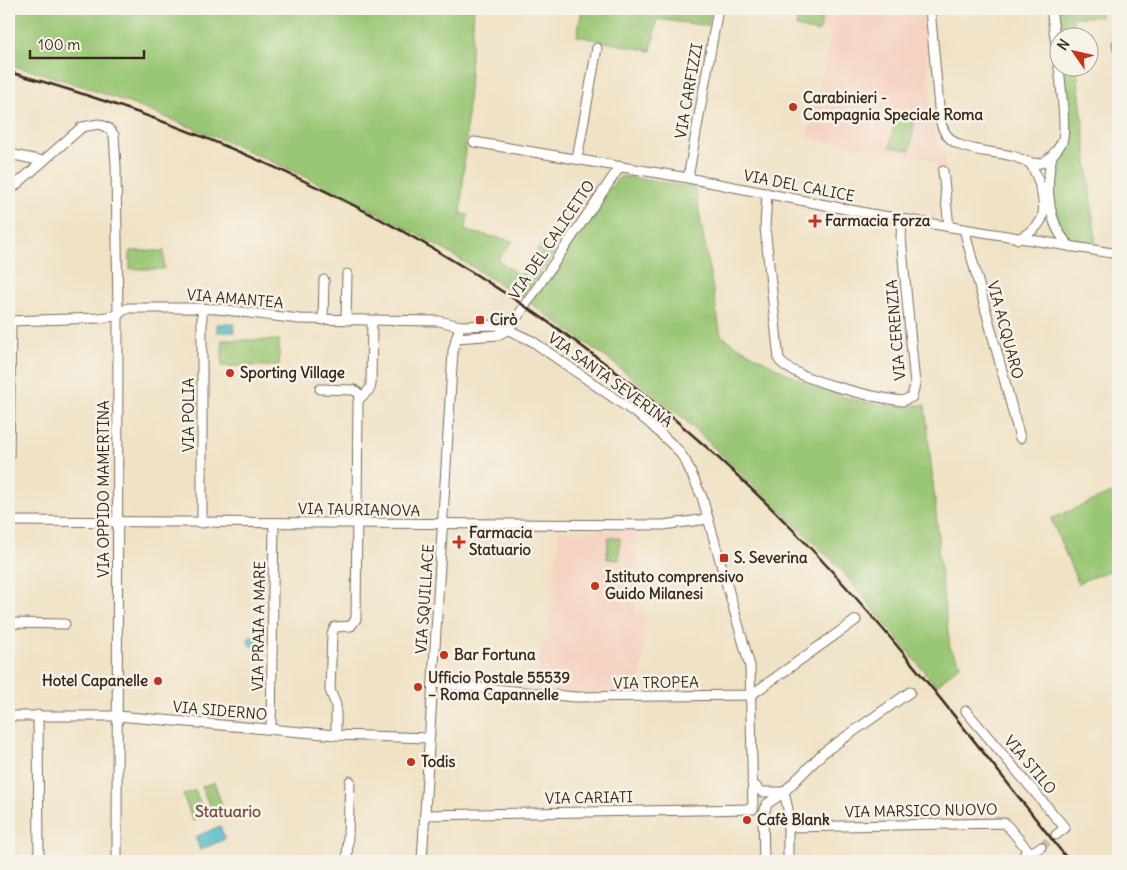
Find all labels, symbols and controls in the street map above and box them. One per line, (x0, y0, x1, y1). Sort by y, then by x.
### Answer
scale bar (30, 28, 144, 60)
north arrow (1050, 28, 1100, 78)
text: 100 m (38, 35, 80, 54)
text: N (1053, 36, 1073, 54)
street label: VIA CARFIZZI (671, 42, 706, 140)
place label: Carabinieri - Compagnia Speciale Roma (803, 88, 983, 125)
marker: Carabinieri - Compagnia Speciale Roma (787, 101, 799, 113)
street label: VIA DEL CALICE (742, 165, 856, 206)
street label: VIA DEL CALICETTO (505, 177, 599, 303)
place label: Farmacia Forza (825, 211, 931, 230)
marker: Farmacia Forza (809, 215, 821, 227)
street label: VIA CERENZIA (882, 279, 909, 381)
street label: VIA ACQUARO (983, 279, 1028, 381)
street label: VIA AMANTEA (186, 285, 285, 312)
place label: Cirò (490, 310, 518, 329)
marker: Cirò (474, 314, 486, 326)
street label: VIA SANTA SEVERINA (544, 328, 677, 431)
place label: Sporting Village (240, 363, 345, 383)
marker: Sporting Village (224, 367, 236, 379)
street label: VIA POLIA (179, 378, 198, 452)
street label: VIA OPPIDO MAMERTINA (94, 400, 113, 578)
street label: VIA TAURIANOVA (298, 499, 421, 520)
place label: Farmacia Statuario (469, 523, 533, 559)
marker: Farmacia Statuario (453, 536, 465, 548)
street label: VIA SQUILLACE (411, 543, 438, 655)
place label: S. Severina (734, 548, 808, 567)
marker: S. Severina (718, 552, 730, 564)
street label: VIA PRAIA A MARE (248, 560, 269, 691)
place label: Istituto comprensivo Guido Milanesi (605, 567, 744, 603)
marker: Istituto comprensivo Guido Milanesi (589, 580, 601, 592)
place label: Bar Fortuna (454, 645, 536, 664)
marker: Bar Fortuna (438, 649, 450, 661)
place label: Ufficio Postale 55539 – Roma Capannelle (428, 668, 570, 705)
place label: Hotel Capanelle (42, 671, 148, 691)
street label: VIA TROPEA (613, 672, 699, 693)
marker: Hotel Capanelle (152, 675, 164, 687)
marker: Ufficio Postale 55539 – Roma Capannelle (412, 681, 424, 693)
street label: VIA SIDERNO (172, 697, 268, 724)
street label: VIA STILO (1000, 731, 1060, 798)
place label: Todis (421, 752, 455, 771)
marker: Todis (405, 756, 417, 768)
street label: VIA CARIATI (545, 787, 633, 808)
street label: VIA MARSICO NUOVO (844, 800, 998, 821)
district label: Statuario (195, 801, 261, 821)
place label: Cafè Blank (757, 810, 830, 829)
marker: Cafè Blank (741, 814, 753, 826)

